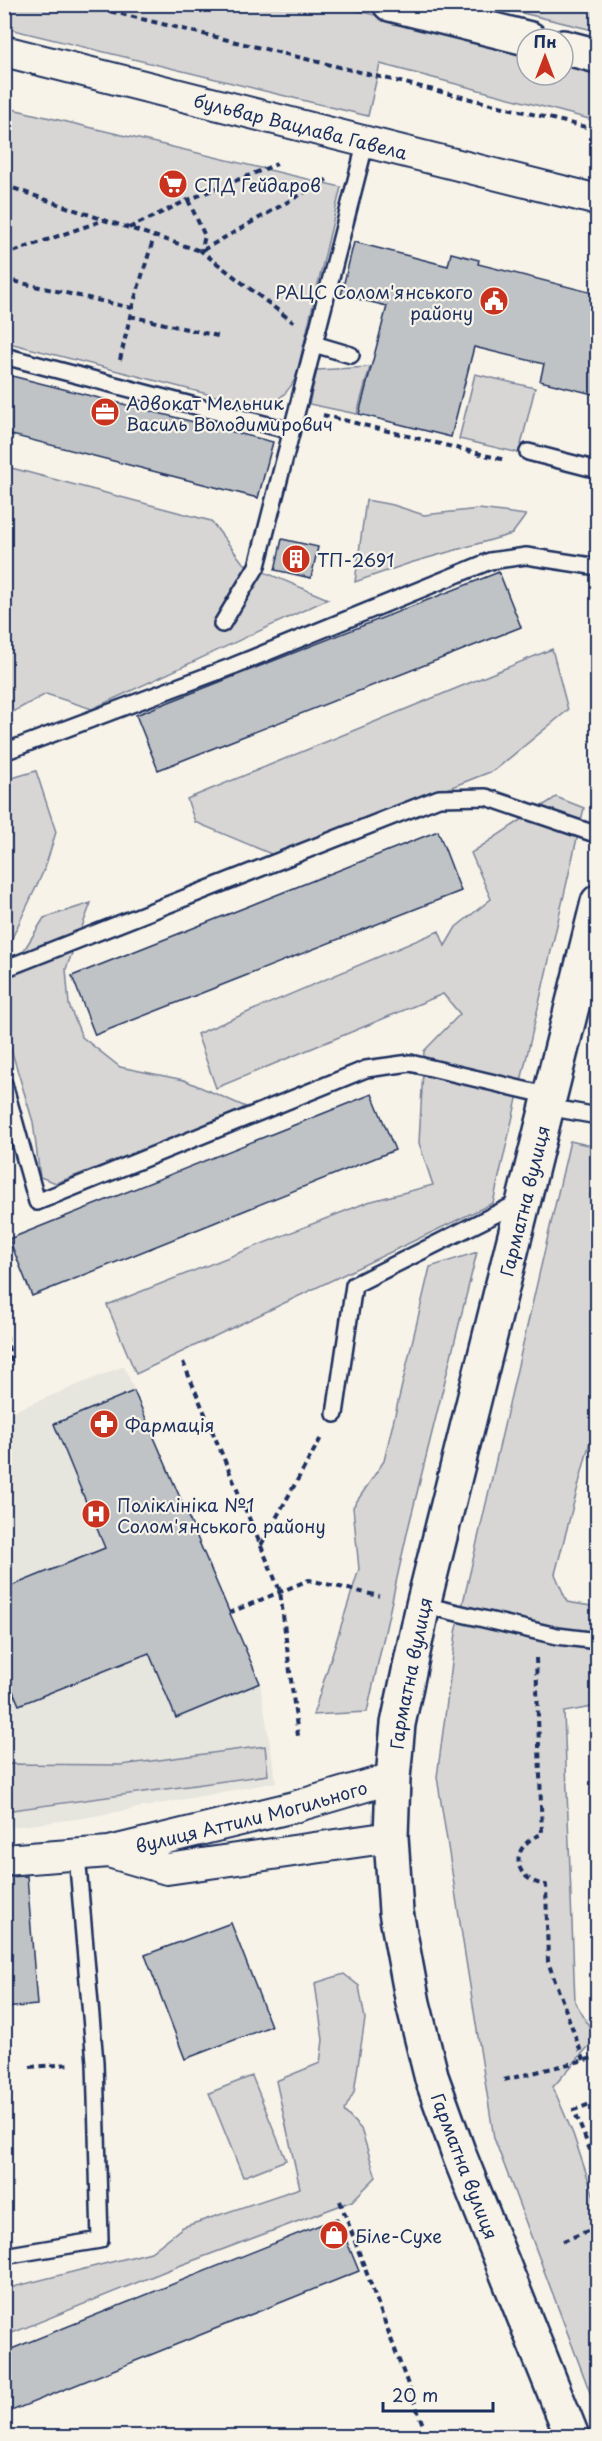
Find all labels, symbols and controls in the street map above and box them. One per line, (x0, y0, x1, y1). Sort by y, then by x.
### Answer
north arrow (515, 27, 575, 87)
text: Пн (533, 29, 557, 53)
street label: бульвар Вацлава Гавела (191, 86, 411, 165)
supermarket icon: СПД Гейдаров (157, 168, 189, 200)
place label: СПД Гейдаров (194, 171, 321, 198)
place label: РАЦС Солом'янського району (275, 278, 473, 326)
public building icon: РАЦС Солом'янського району (478, 285, 510, 317)
place label: Адвокат Мельник Василь Володимирович (126, 389, 333, 437)
office icon: Адвокат Мельник Василь Володимирович (89, 396, 121, 428)
building icon: ТП-2691 (280, 543, 312, 575)
place label: ТП-2691 (317, 546, 394, 573)
street label: Гарматна вулиця (492, 1122, 555, 1279)
pharmacy icon: Фармація (88, 1408, 120, 1440)
place label: Фармація (125, 1411, 214, 1438)
place label: Поліклініка №1 Солом'янського району (117, 1491, 326, 1539)
hospital icon: Поліклініка №1 Солом'янського району (80, 1498, 112, 1530)
street label: Гарматна вулиця (382, 1594, 438, 1750)
street label: вулиця Аттили Могильного (133, 1773, 370, 1859)
street label: Гарматна вулиця (425, 2089, 505, 2243)
shop icon: Біле-Сухе (318, 2219, 350, 2251)
place label: Біле-Сухе (355, 2222, 442, 2249)
scale bar (383, 2375, 492, 2413)
text: 20 m (392, 2381, 438, 2408)

